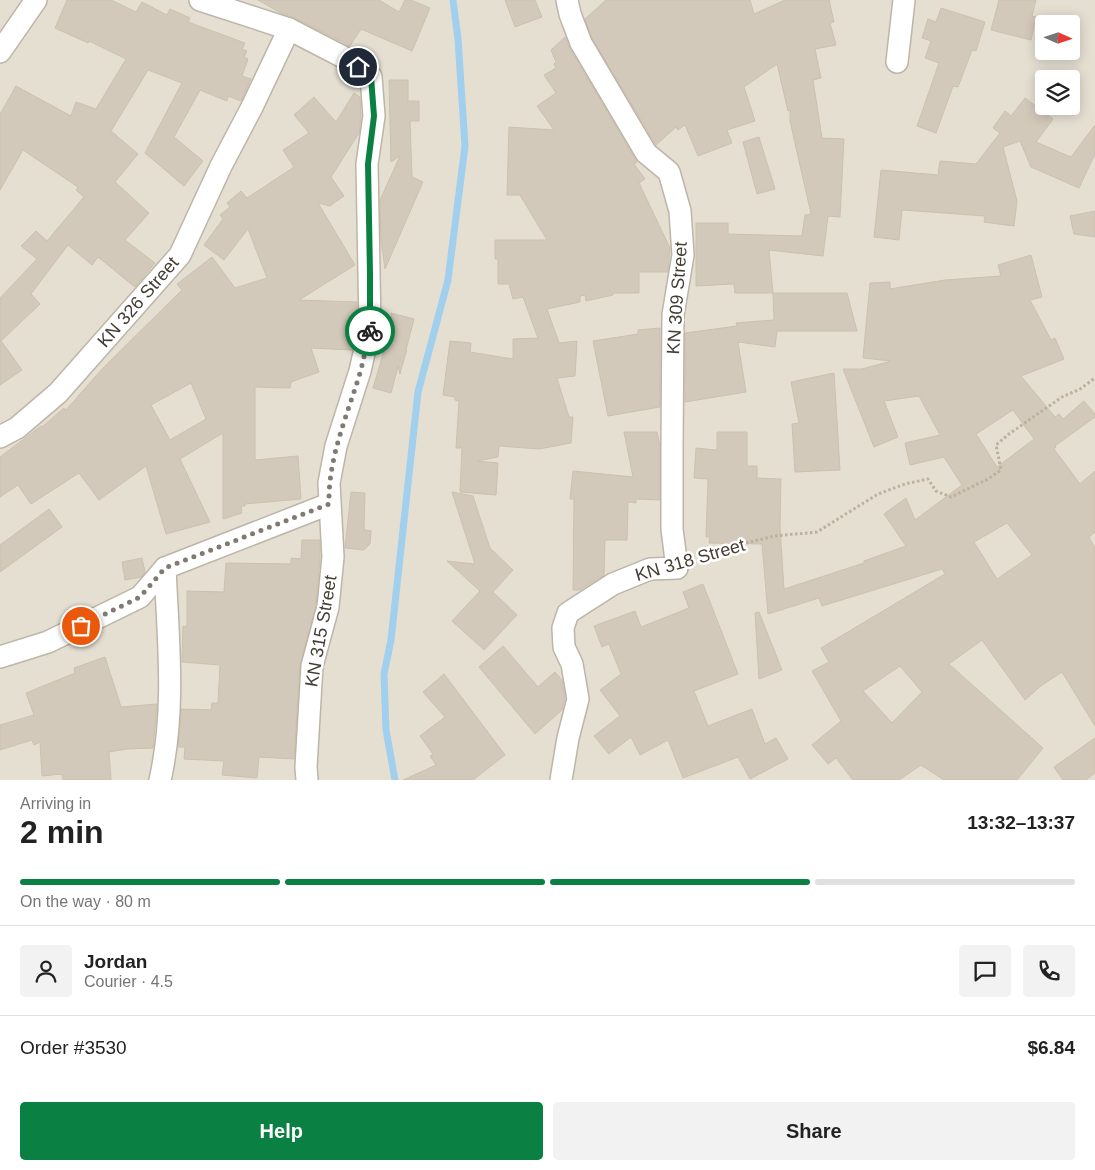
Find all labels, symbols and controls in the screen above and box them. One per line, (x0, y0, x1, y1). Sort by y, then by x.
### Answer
north arrow (1035, 15, 1080, 60)
map controls (1035, 15, 1080, 115)
pin (337, 46, 379, 88)
icon: home (344, 53, 372, 81)
button: layers (1035, 70, 1080, 115)
street label: KN 309 Street (663, 241, 691, 355)
street label: KN 326 Street (93, 253, 183, 351)
courier (345, 306, 395, 356)
icon: bike (356, 317, 384, 345)
street label: KN 318 Street (633, 535, 747, 585)
street label: KN 315 Street (301, 574, 341, 688)
pin (60, 605, 102, 647)
icon: bag (67, 612, 95, 640)
text: Arriving in (20, 795, 91, 812)
text: 13:32–13:37 (967, 812, 1075, 833)
text: 2 min (20, 814, 104, 850)
text: On the way · 80 m (20, 893, 151, 910)
button: person (20, 945, 72, 997)
button: chat (959, 945, 1011, 997)
button: phone (1023, 945, 1075, 997)
text: Jordan (84, 951, 147, 972)
text: Courier · 4.5 (84, 973, 173, 990)
text: Order #3530 (20, 1037, 127, 1058)
text: $6.84 (1027, 1037, 1075, 1058)
button: Help (20, 1102, 543, 1160)
button: Share (553, 1102, 1075, 1160)

